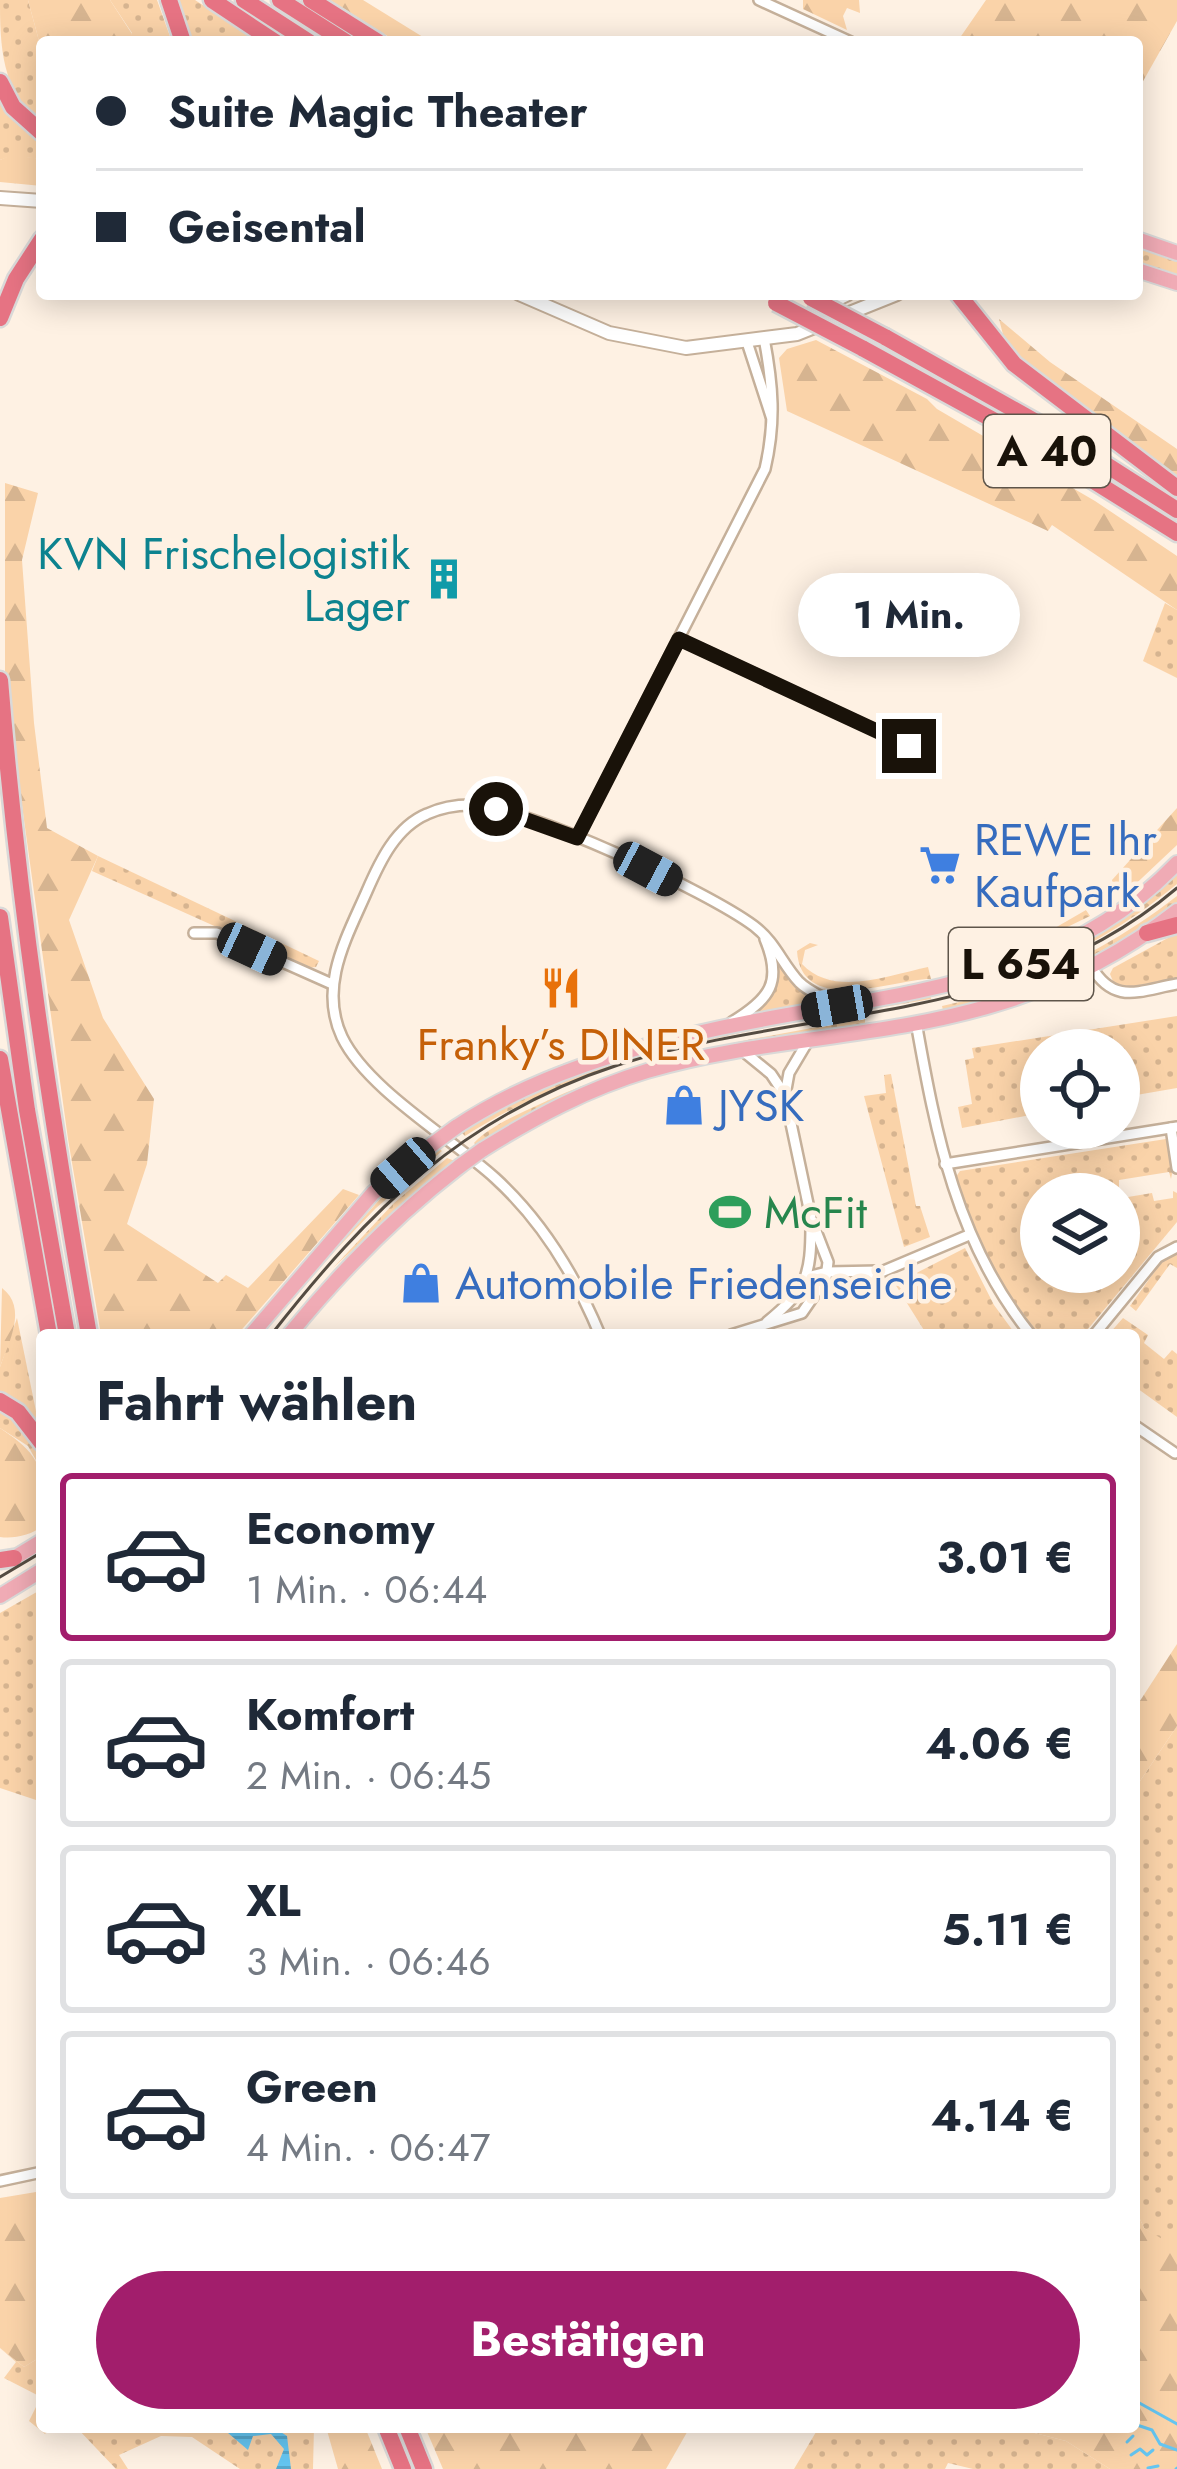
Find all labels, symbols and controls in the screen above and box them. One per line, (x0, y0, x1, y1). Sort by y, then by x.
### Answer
text: Suite Magic Theater (168, 79, 587, 144)
text: Geisental (168, 194, 366, 259)
road number: A 40 (984, 415, 1110, 487)
place label: KVN Frischelogistik Lager (37, 521, 411, 638)
building icon: KVN Frischelogistik Lager (421, 556, 467, 602)
callout: 1 Min. (798, 572, 1020, 656)
text: 1 Min. (853, 586, 965, 643)
route end (882, 719, 936, 773)
route start (469, 782, 523, 836)
place label: REWE Ihr Kaufpark (974, 807, 1157, 924)
car (608, 836, 688, 902)
supermarket icon: REWE Ihr Kaufpark (917, 842, 963, 888)
car (212, 917, 292, 981)
road number: L 654 (949, 928, 1093, 1000)
restaurant icon: Franky’s DINER (538, 965, 584, 1011)
car (798, 982, 876, 1030)
place label: Franky’s DINER (417, 1012, 705, 1077)
map controls (1020, 1029, 1140, 1293)
button: locate (1020, 1029, 1140, 1149)
place label: JYSK (713, 1073, 805, 1138)
shop icon: JYSK (661, 1082, 707, 1128)
car (364, 1131, 442, 1205)
button: layers (1020, 1173, 1140, 1293)
place label: McFit (764, 1180, 867, 1245)
sports icon: McFit (707, 1189, 753, 1235)
place label: Automobile Friedenseiche (455, 1251, 953, 1316)
shop icon: Automobile Friedenseiche (398, 1260, 444, 1306)
text: Fahrt wählen (96, 1362, 417, 1440)
text: Economy (246, 1496, 434, 1561)
icon: car (102, 1503, 210, 1611)
text: 3.01 € (937, 1525, 1074, 1590)
text: 1 Min. · 06:44 (246, 1561, 487, 1618)
text: Komfort (246, 1682, 414, 1747)
icon: car (102, 1689, 210, 1797)
text: 4.06 € (925, 1711, 1074, 1776)
text: 2 Min. · 06:45 (246, 1747, 491, 1804)
text: XL (246, 1868, 301, 1933)
icon: car (102, 1875, 210, 1983)
text: 5.11 € (942, 1897, 1074, 1962)
text: 3 Min. · 06:46 (246, 1933, 491, 1990)
text: Green (246, 2054, 378, 2119)
icon: car (102, 2061, 210, 2169)
text: 4.14 € (931, 2083, 1074, 2148)
text: 4 Min. · 06:47 (246, 2119, 490, 2176)
button: Bestätigen (96, 2271, 1080, 2409)

